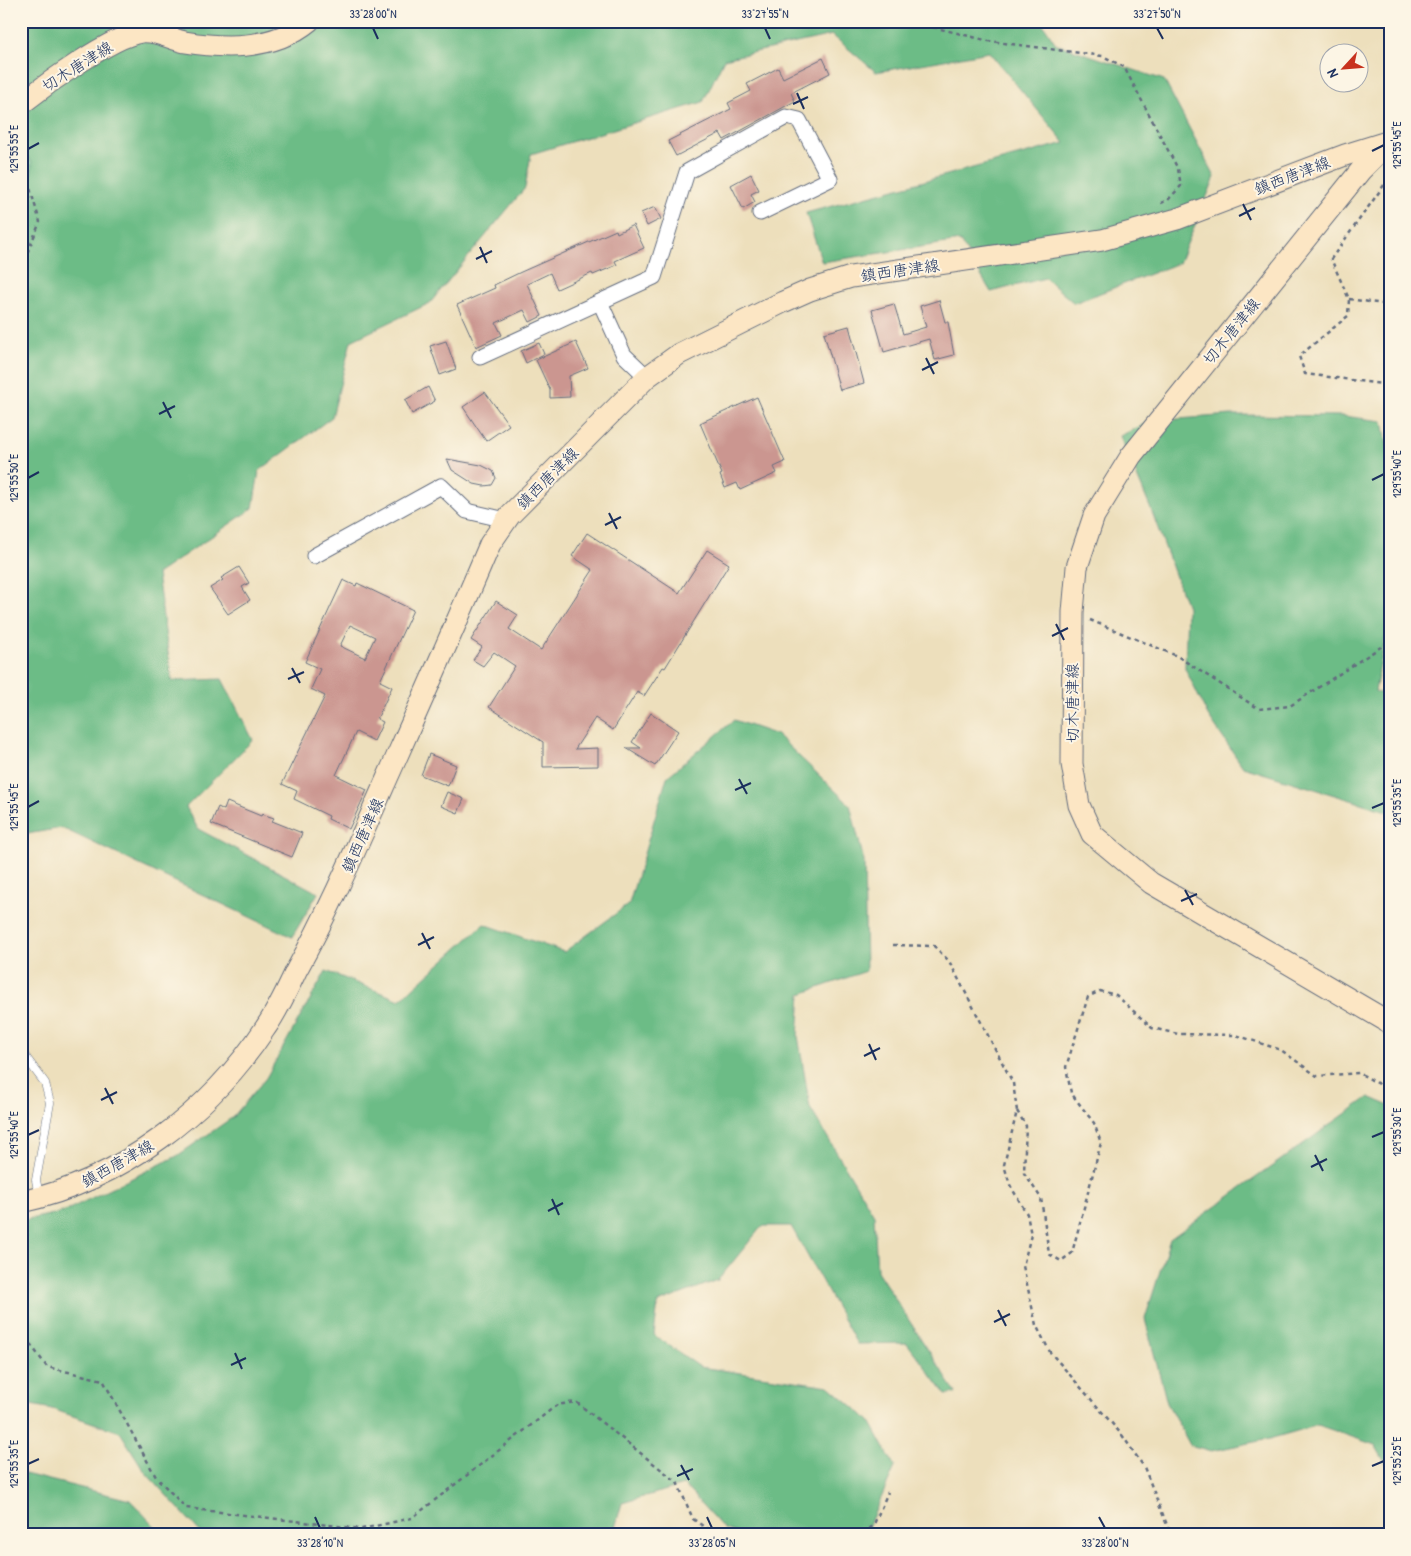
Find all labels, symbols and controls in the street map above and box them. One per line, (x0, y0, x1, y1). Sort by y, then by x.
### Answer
text: 33°28'00"N (349, 5, 397, 22)
text: 33°27'55"N (741, 5, 789, 22)
text: 33°27'50"N (1133, 5, 1181, 22)
street label: 切木唐津線 (37, 35, 117, 97)
north arrow (1318, 42, 1368, 92)
text: N (1321, 66, 1342, 81)
text: 129°55'45"E (1388, 120, 1405, 169)
text: 129°55'55"E (5, 124, 22, 173)
street label: 鎮西唐津線 (1251, 150, 1333, 200)
street label: 鎮西唐津線 (859, 254, 941, 286)
street label: 切木唐津線 (1197, 293, 1265, 369)
street label: 鎮西唐津線 (511, 442, 583, 514)
text: 129°55'40"E (1388, 449, 1405, 498)
text: 129°55'50"E (5, 453, 22, 502)
street label: 切木唐津線 (1061, 663, 1083, 743)
text: 129°55'35"E (1388, 778, 1405, 827)
text: 129°55'45"E (5, 782, 22, 831)
street label: 鎮西唐津線 (336, 794, 388, 876)
text: 129°55'30"E (1388, 1107, 1405, 1156)
text: 129°55'40"E (5, 1110, 22, 1159)
street label: 鎮西唐津線 (77, 1134, 157, 1192)
text: 129°55'25"E (1388, 1436, 1405, 1485)
text: 129°55'35"E (5, 1439, 22, 1488)
text: 33°28'10"N (297, 1534, 343, 1551)
text: 33°28'05"N (689, 1534, 735, 1551)
text: 33°28'00"N (1081, 1534, 1129, 1551)

